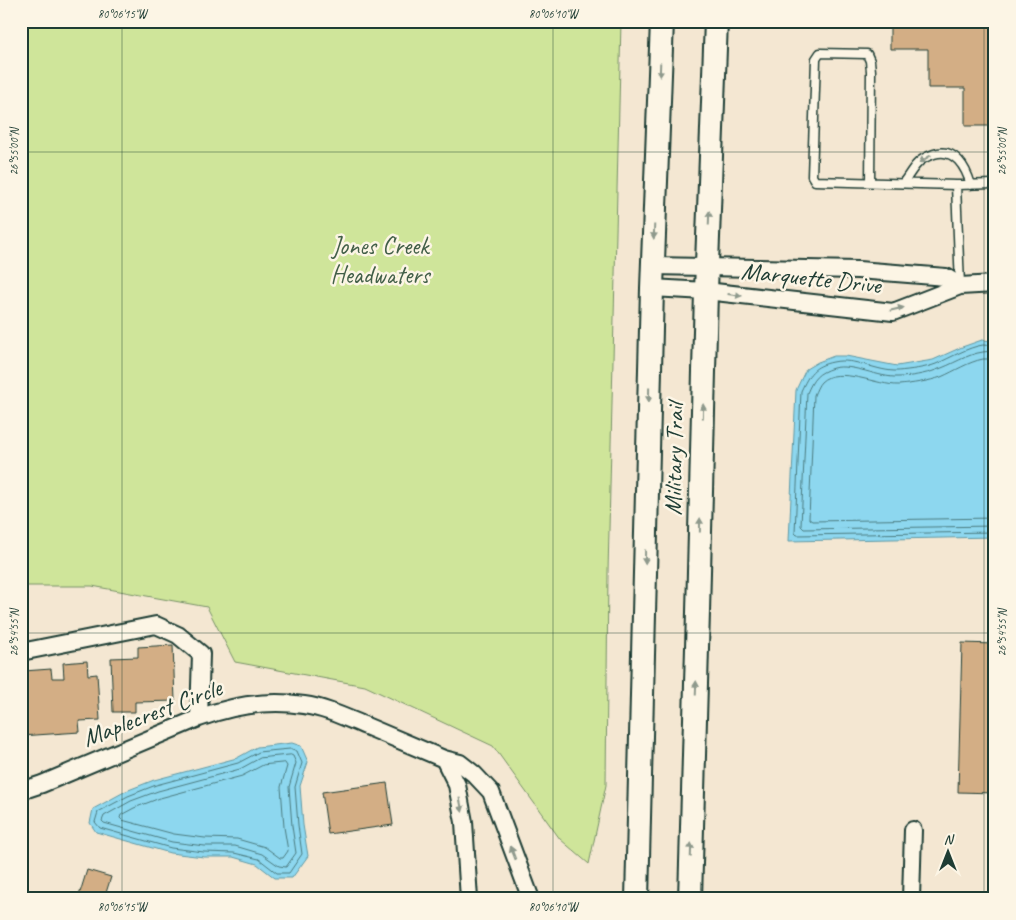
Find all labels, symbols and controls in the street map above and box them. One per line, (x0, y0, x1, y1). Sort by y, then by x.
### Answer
text: 80°06'15"W (98, 6, 149, 22)
text: 80°06'10"W (529, 6, 580, 22)
one-way arrow (656, 62, 664, 78)
text: 26°55'00"N (6, 127, 22, 176)
text: 26°55'00"N (994, 127, 1010, 176)
one-way arrow (918, 154, 931, 163)
one-way arrow (705, 210, 713, 226)
one-way arrow (650, 225, 658, 241)
park label: Jones Creek Headwaters (330, 230, 432, 291)
street label: Marquette Drive (740, 255, 884, 301)
one-way arrow (728, 291, 744, 299)
one-way arrow (889, 305, 905, 313)
one-way arrow (645, 387, 653, 403)
street label: Military Trail (657, 397, 691, 516)
one-way arrow (699, 403, 707, 419)
one-way arrow (697, 517, 705, 533)
one-way arrow (641, 549, 649, 565)
text: 26°54'55"N (6, 608, 22, 657)
text: 26°54'55"N (994, 608, 1010, 657)
street label: Maplecrest Circle (78, 671, 228, 754)
one-way arrow (692, 679, 700, 695)
one-way arrow (457, 797, 465, 812)
north arrow (924, 828, 974, 878)
text: N (944, 831, 955, 848)
one-way arrow (687, 842, 695, 858)
one-way arrow (509, 845, 517, 860)
text: 80°06'15"W (98, 899, 149, 915)
text: 80°06'10"W (529, 899, 580, 915)

